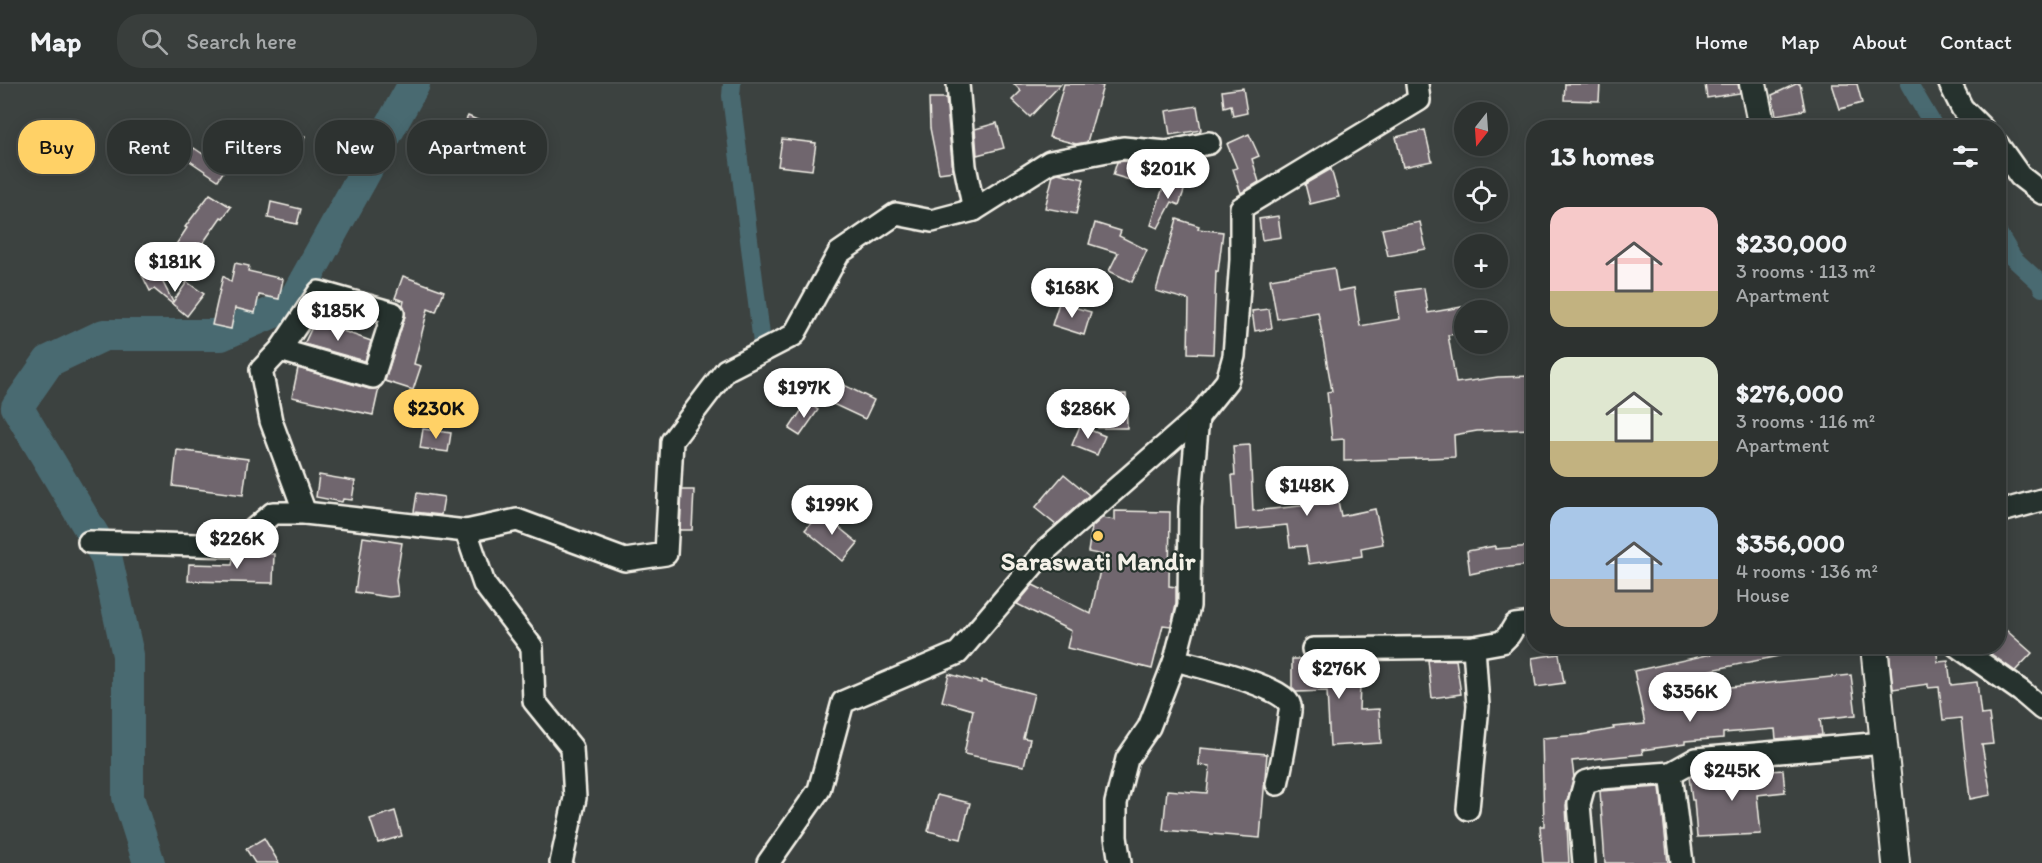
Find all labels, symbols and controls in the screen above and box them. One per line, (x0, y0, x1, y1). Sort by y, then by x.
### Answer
search box (117, 14, 537, 68)
text: Map (30, 24, 81, 58)
icon: search (138, 25, 171, 58)
text: Search here (186, 28, 297, 55)
text: Home (1695, 29, 1748, 54)
text: Map (1781, 29, 1820, 54)
text: About (1853, 29, 1907, 54)
text: Contact (1940, 29, 2012, 54)
north arrow (1454, 102, 1508, 156)
map controls (1454, 102, 1508, 354)
chip: Buy (18, 120, 95, 174)
chip: Rent (107, 120, 191, 174)
chip: Filters (203, 120, 303, 174)
chip: New (315, 120, 395, 174)
chip: Apartment (407, 120, 547, 174)
text: 13 homes (1550, 140, 1654, 172)
icon: filters (1949, 140, 1982, 173)
pin: $201K (1126, 149, 1210, 200)
text: $201K (1140, 156, 1196, 180)
button: locate (1454, 168, 1508, 222)
text: $230,000 (1736, 227, 1847, 259)
icon: home (1598, 231, 1670, 303)
button: + (1454, 234, 1508, 288)
pin: $181K (133, 242, 217, 293)
text: $181K (149, 249, 201, 273)
text: 3 rooms · 113 m² (1736, 259, 1876, 283)
pin: $168K (1030, 268, 1114, 319)
text: $168K (1045, 275, 1099, 299)
text: Apartment (1736, 283, 1829, 307)
pin: $185K (296, 291, 380, 342)
text: $185K (311, 298, 365, 322)
button: − (1454, 300, 1508, 354)
pin: $197K (762, 368, 846, 419)
text: $197K (778, 375, 830, 399)
text: $276,000 (1736, 377, 1844, 409)
icon: home (1598, 381, 1670, 453)
pin: $230K (394, 389, 478, 440)
pin: $286K (1046, 389, 1130, 440)
text: $230K (408, 396, 464, 420)
text: $286K (1061, 396, 1115, 420)
text: 3 rooms · 116 m² (1736, 409, 1875, 433)
text: Apartment (1736, 433, 1829, 457)
pin: $148K (1265, 466, 1349, 517)
text: $148K (1279, 473, 1335, 497)
pin: $199K (790, 485, 874, 536)
text: $199K (805, 492, 859, 516)
pin: $226K (195, 519, 279, 570)
text: $226K (210, 526, 264, 550)
text: $356,000 (1736, 527, 1845, 559)
marker: Saraswati Mandir (1091, 529, 1105, 543)
icon: home (1598, 531, 1670, 603)
place label: Saraswati Mandir (1001, 545, 1196, 577)
text: 4 rooms · 136 m² (1736, 559, 1878, 583)
text: House (1736, 583, 1790, 607)
pin: $276K (1297, 649, 1381, 700)
text: $276K (1312, 656, 1366, 680)
pin: $356K (1648, 672, 1732, 723)
text: $356K (1663, 679, 1717, 703)
pin: $245K (1690, 751, 1774, 802)
text: $245K (1704, 758, 1760, 782)

